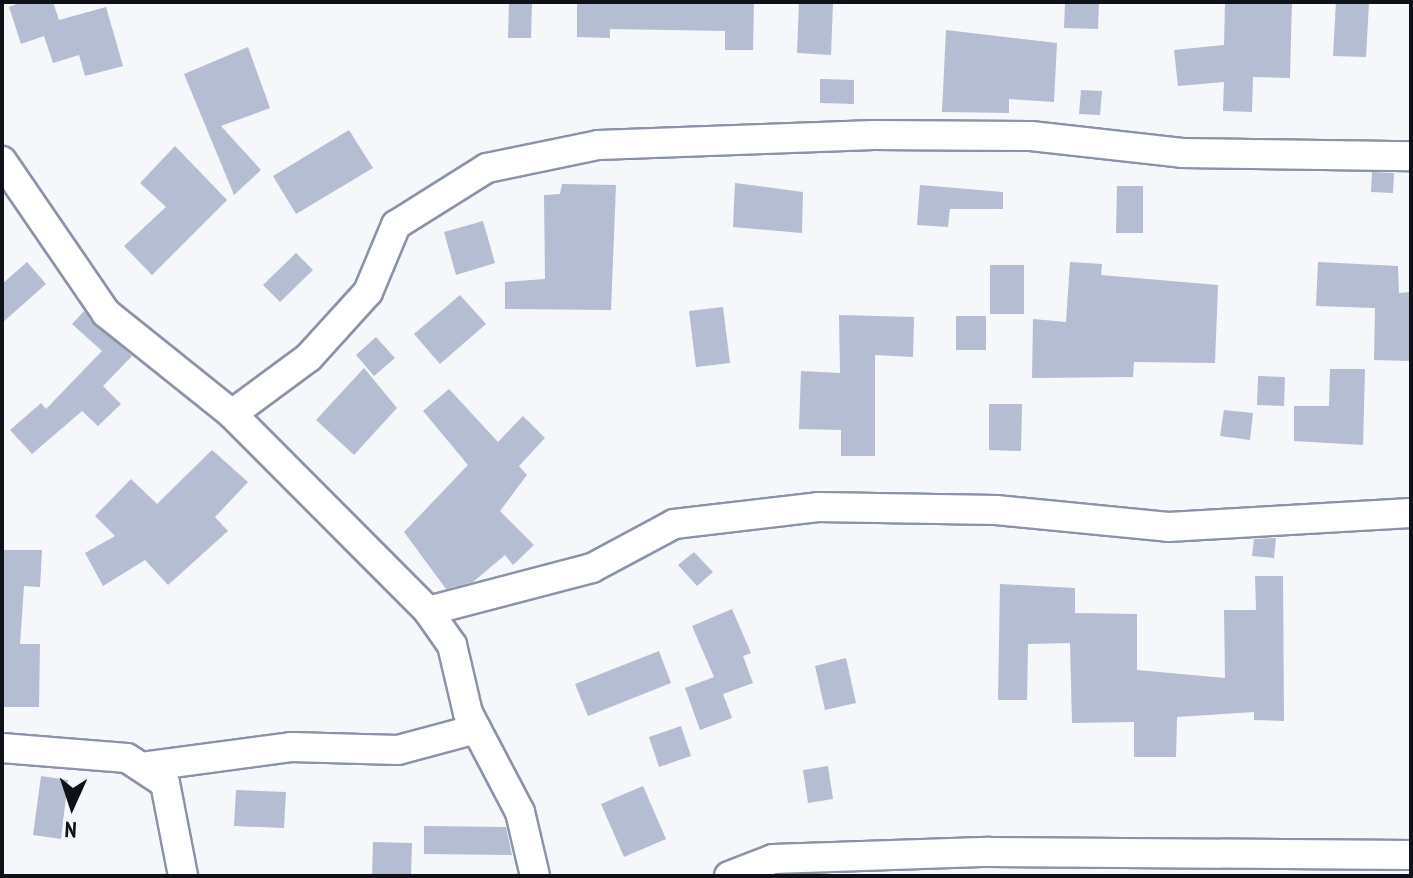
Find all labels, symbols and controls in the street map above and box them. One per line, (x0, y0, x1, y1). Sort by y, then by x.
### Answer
north arrow (32, 766, 112, 846)
text: N (64, 816, 77, 844)

